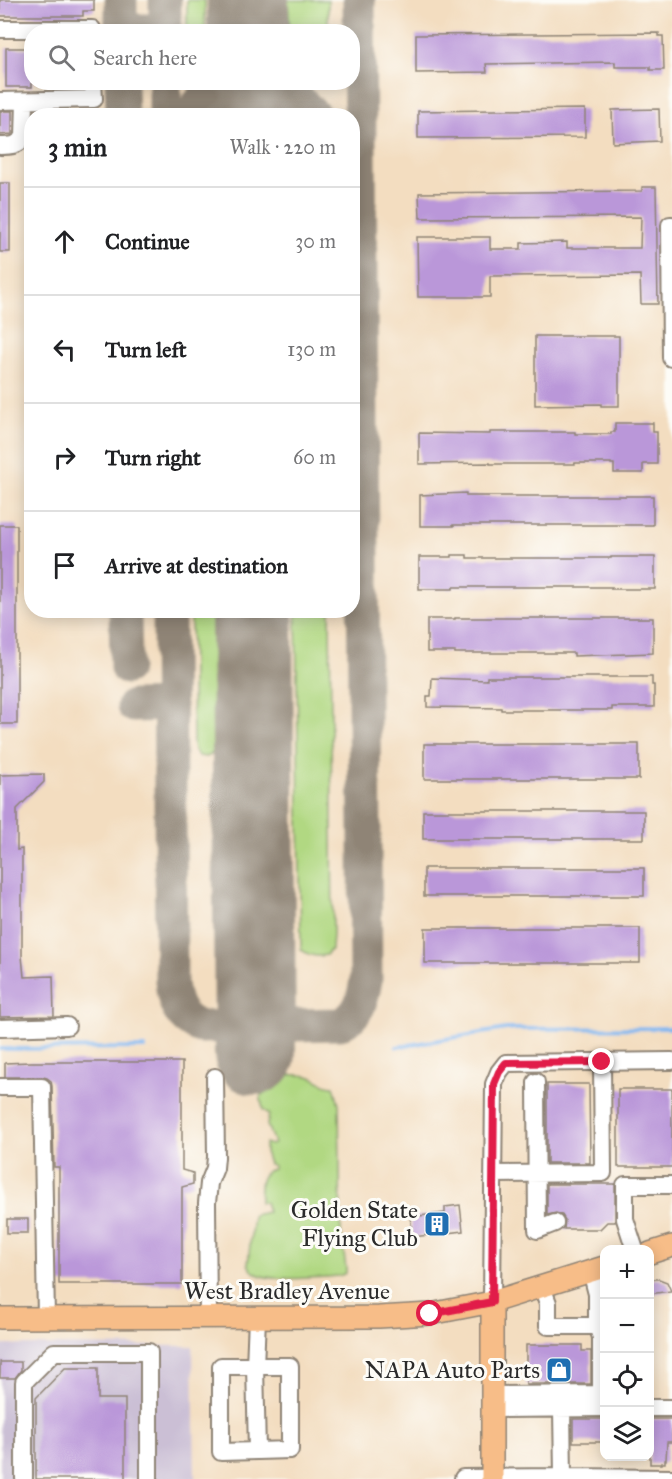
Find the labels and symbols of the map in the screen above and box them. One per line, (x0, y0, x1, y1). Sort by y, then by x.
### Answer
route end (588, 1048, 614, 1074)
place label: Golden State Flying Club (291, 1195, 418, 1253)
building icon: Golden State Flying Club (422, 1209, 452, 1239)
street label: West Bradley Avenue (184, 1276, 390, 1306)
route start (416, 1300, 442, 1326)
place label: NAPA Auto Parts (365, 1355, 540, 1385)
shop icon: NAPA Auto Parts (544, 1355, 574, 1385)

